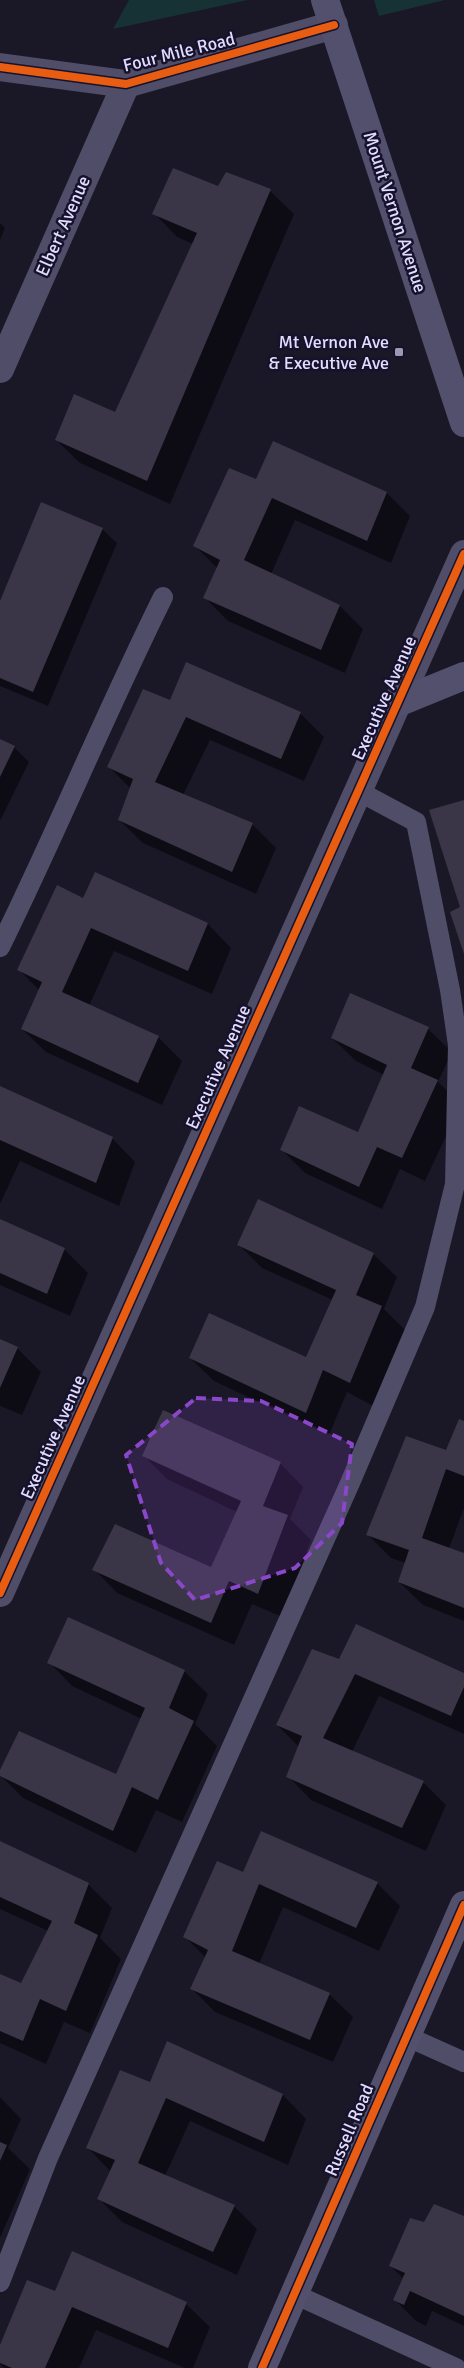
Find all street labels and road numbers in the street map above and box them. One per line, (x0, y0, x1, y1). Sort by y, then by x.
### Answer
street label: Four Mile Road (121, 27, 237, 77)
street label: Mount Vernon Avenue (359, 129, 431, 295)
street label: Elbert Avenue (31, 172, 95, 280)
street label: Executive Avenue (347, 632, 421, 764)
street label: Executive Avenue (181, 1001, 255, 1133)
street label: Executive Avenue (16, 1371, 90, 1503)
street label: Russell Road (320, 2081, 378, 2179)

